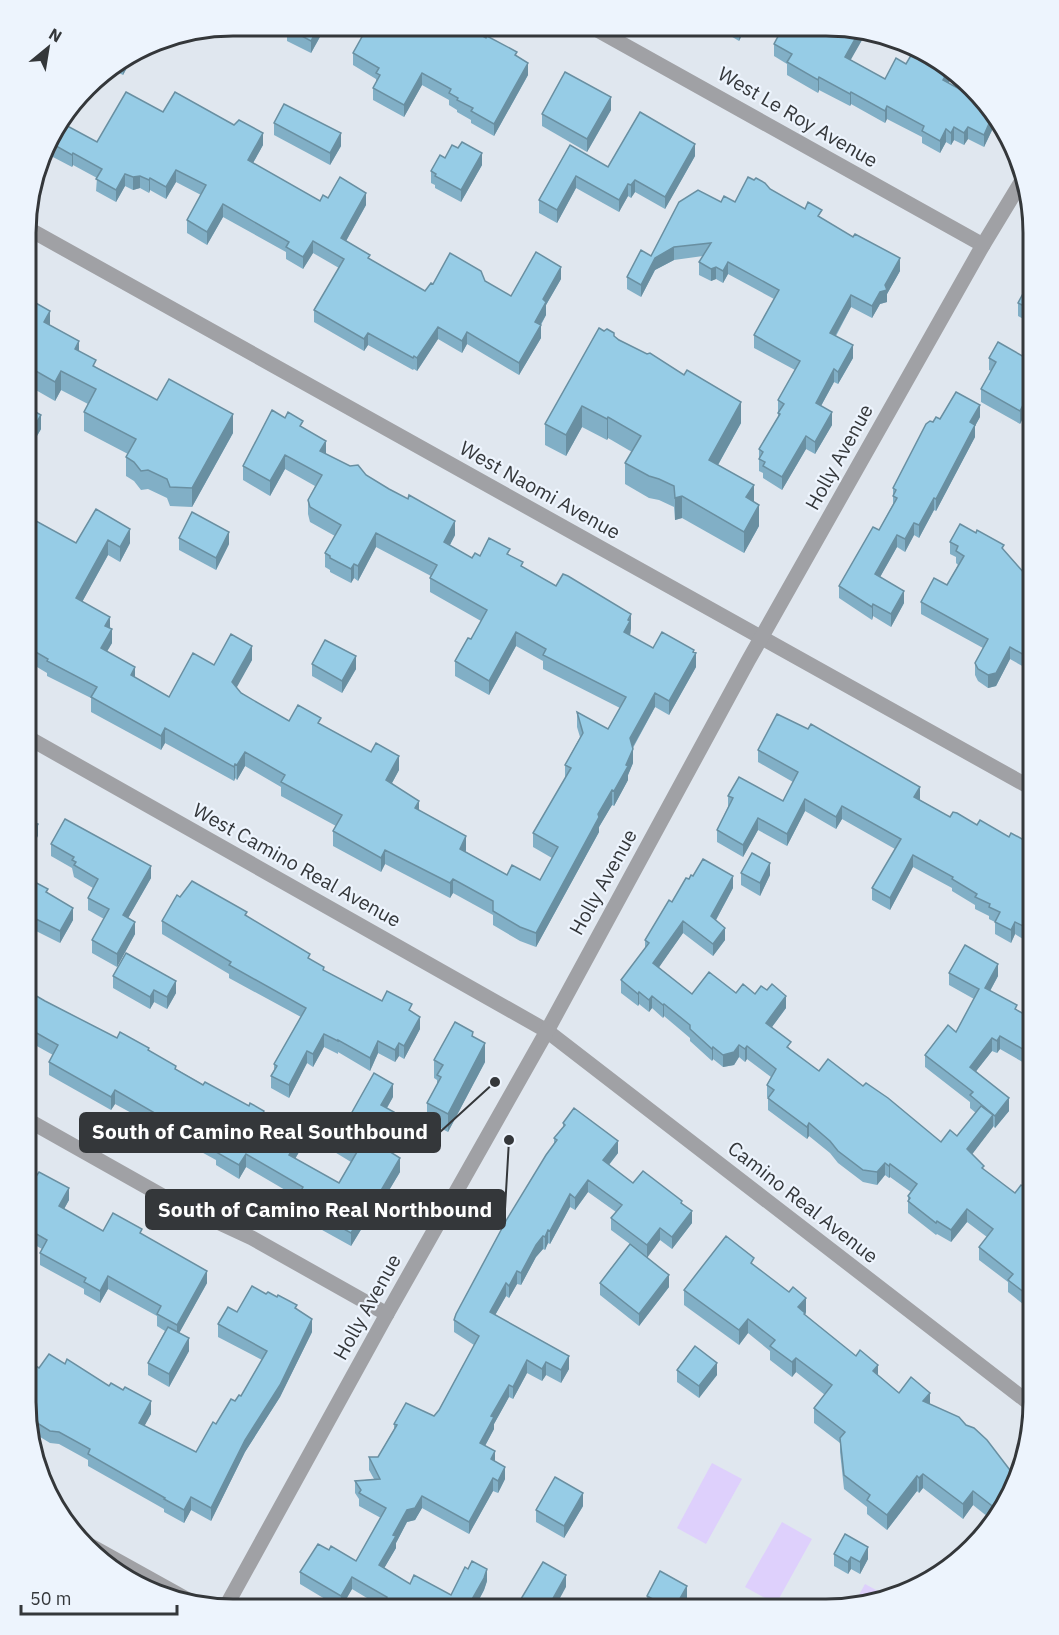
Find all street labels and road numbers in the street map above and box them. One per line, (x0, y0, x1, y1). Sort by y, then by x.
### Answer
street label: West Le Roy Avenue (713, 60, 883, 173)
street label: Holly Avenue (798, 399, 879, 515)
street label: West Naomi Avenue (455, 434, 625, 545)
street label: West Camino Real Avenue (188, 796, 406, 933)
street label: Holly Avenue (562, 824, 643, 940)
street label: Camino Real Avenue (723, 1134, 884, 1269)
street label: Holly Avenue (326, 1249, 407, 1365)

